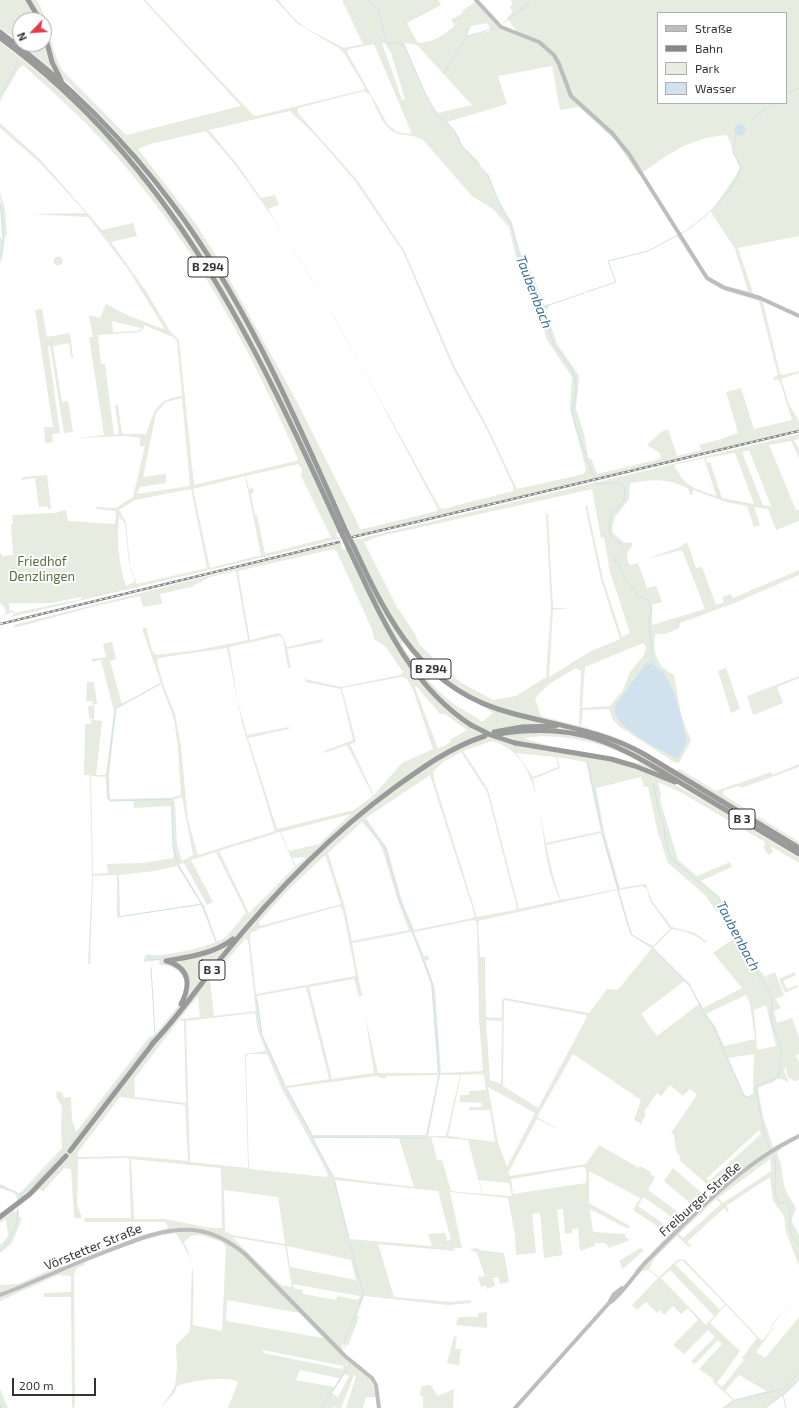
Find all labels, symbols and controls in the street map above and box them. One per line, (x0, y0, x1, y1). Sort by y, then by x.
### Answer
north arrow (12, 12, 52, 52)
legend (657, 12, 787, 104)
text: Straße (695, 21, 732, 35)
text: N (14, 31, 29, 43)
text: Bahn (695, 41, 723, 55)
text: Park (695, 61, 720, 75)
text: Wasser (695, 81, 736, 95)
water label: Taubenbach (512, 253, 556, 331)
road number: B 294 (188, 257, 228, 277)
park label: Friedhof Denzlingen (9, 554, 75, 585)
road number: B 294 (411, 659, 451, 679)
road number: B 3 (729, 809, 755, 829)
water label: Taubenbach (712, 898, 764, 974)
road number: B 3 (199, 960, 225, 980)
street label: Freiburger Straße (656, 1158, 744, 1240)
street label: Vörstetter Straße (42, 1220, 144, 1274)
scale bar (14, 1370, 98, 1396)
text: 200 m (19, 1378, 53, 1392)

